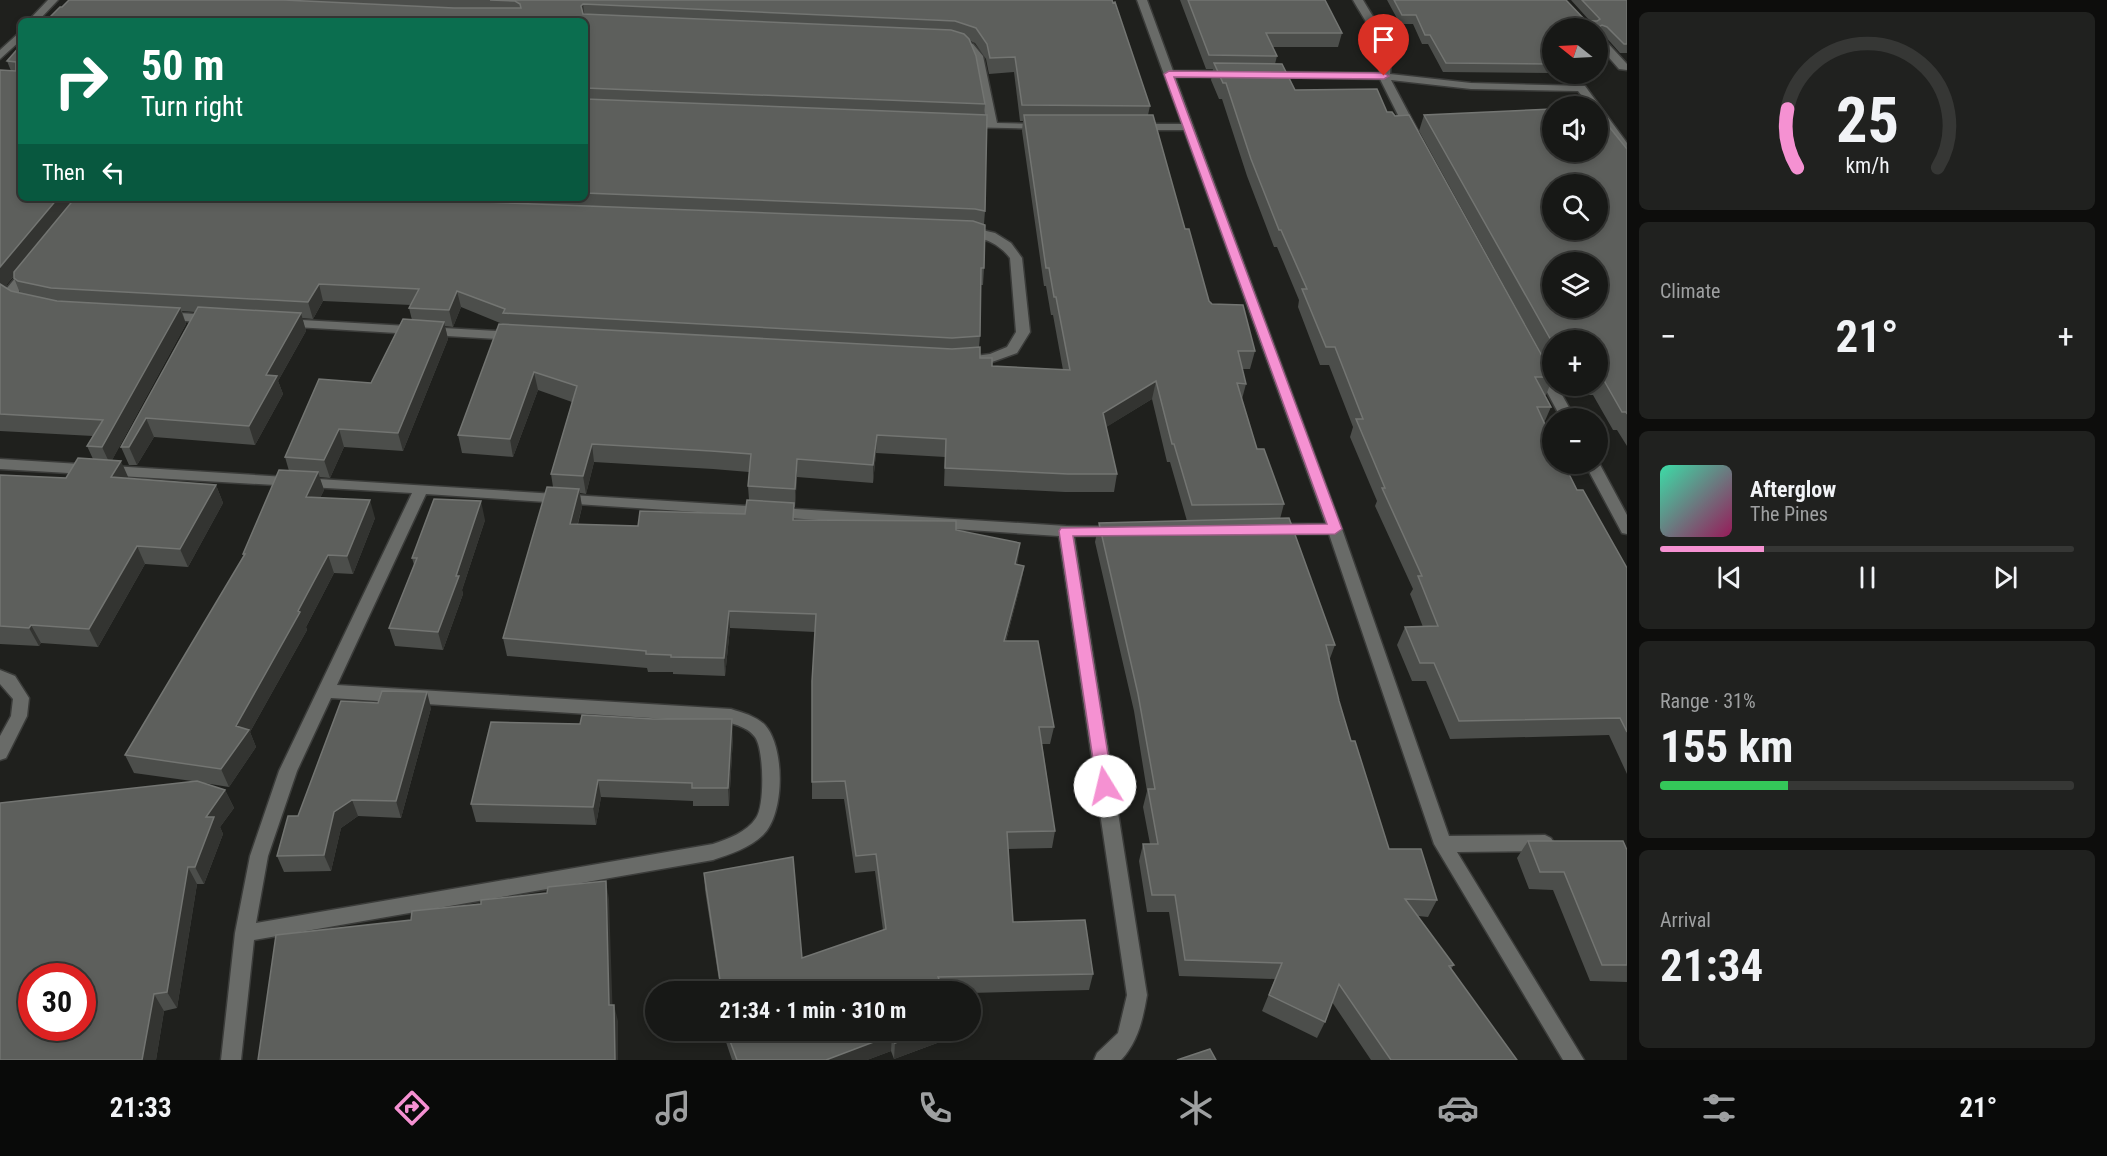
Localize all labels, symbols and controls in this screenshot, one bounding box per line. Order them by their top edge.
pin [1358,14,1409,76]
north arrow [1542,18,1608,84]
map controls [1542,18,1608,474]
icon: arrive [1367,23,1400,56]
text: 50 m [141,41,224,90]
icon: right [42,42,120,120]
text: 25 [1835,84,1899,157]
text: Turn right [141,91,243,123]
button: sound [1542,96,1608,162]
text: km/h [1845,153,1889,178]
icon: left [97,156,130,189]
text: Then [42,160,85,185]
button: search [1542,174,1608,240]
button: layers [1542,252,1608,318]
text: Climate [1660,279,1720,303]
text: 21° [1836,310,1899,363]
text: − [1660,317,1677,356]
text: + [2058,317,2074,356]
button: + [1542,330,1608,396]
button: − [1542,408,1608,474]
text: Afterglow [1750,477,1836,502]
text: The Pines [1750,502,1828,526]
icon: previous [1713,561,1746,594]
icon: pause [1851,561,1884,594]
icon: next [1989,561,2022,594]
text: Range · 31% [1660,689,1756,713]
text: 155 km [1660,720,1793,773]
position arrow [1073,754,1137,818]
text: Arrival [1660,908,1711,932]
text: 21:34 [1660,939,1763,992]
speed limit sign: 30 [18,963,96,1041]
text: 21:34 · 1 min · 310 m [720,998,906,1023]
icon: directions [391,1087,433,1129]
icon: music [652,1087,694,1129]
icon: phone [914,1087,956,1129]
icon: climate [1175,1087,1217,1129]
icon: car [1437,1087,1479,1129]
icon: filters [1698,1087,1740,1129]
text: 21:33 [110,1092,172,1124]
text: 21° [1959,1092,1997,1124]

